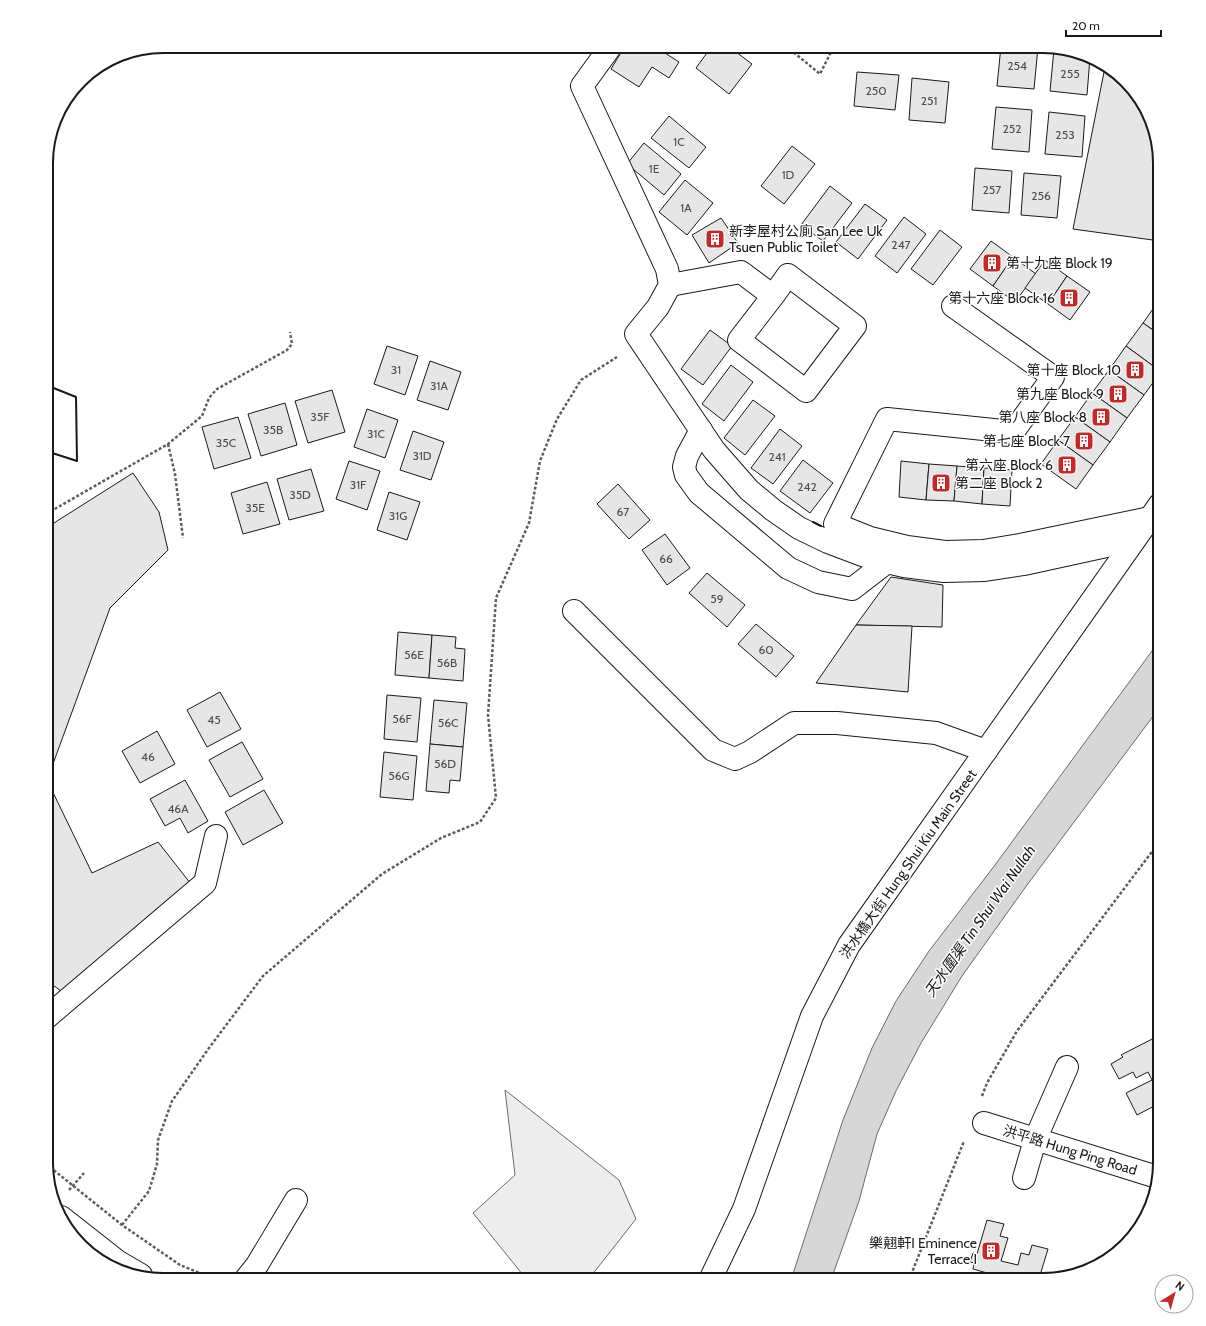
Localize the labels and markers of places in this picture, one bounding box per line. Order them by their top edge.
place label: 新李屋村公廁 San Lee Uk Tsuen Public Toilet [729,222,883,256]
building icon: 新李屋村公廁 San Lee Uk Tsuen Public Toilet [704,228,726,250]
building icon: 第十九座 Block 19 [981,252,1003,274]
place label: 第十九座 Block 19 [1006,254,1113,272]
building icon: 第十六座 Block 16 [1058,287,1080,309]
place label: 第十六座 Block 16 [948,289,1055,307]
building icon: 第十座 Block 10 [1124,359,1146,381]
place label: 第十座 Block 10 [1027,361,1121,379]
building icon: 第九座 Block 9 [1107,383,1129,405]
place label: 第九座 Block 9 [1016,385,1104,403]
building icon: 第八座 Block 8 [1090,406,1112,428]
place label: 第八座 Block 8 [998,408,1087,426]
building icon: 第七座 Block 7 [1073,430,1095,452]
place label: 第七座 Block 7 [983,432,1070,450]
building icon: 第六座 Block 6 [1056,454,1078,476]
place label: 第六座 Block 6 [965,456,1053,474]
building icon: 第二座 Block 2 [930,472,952,494]
place label: 第二座 Block 2 [955,474,1042,492]
place label: 樂翹軒I Eminence Terrace I [869,1234,977,1268]
building icon: 樂翹軒I Eminence Terrace I [980,1240,1002,1262]

